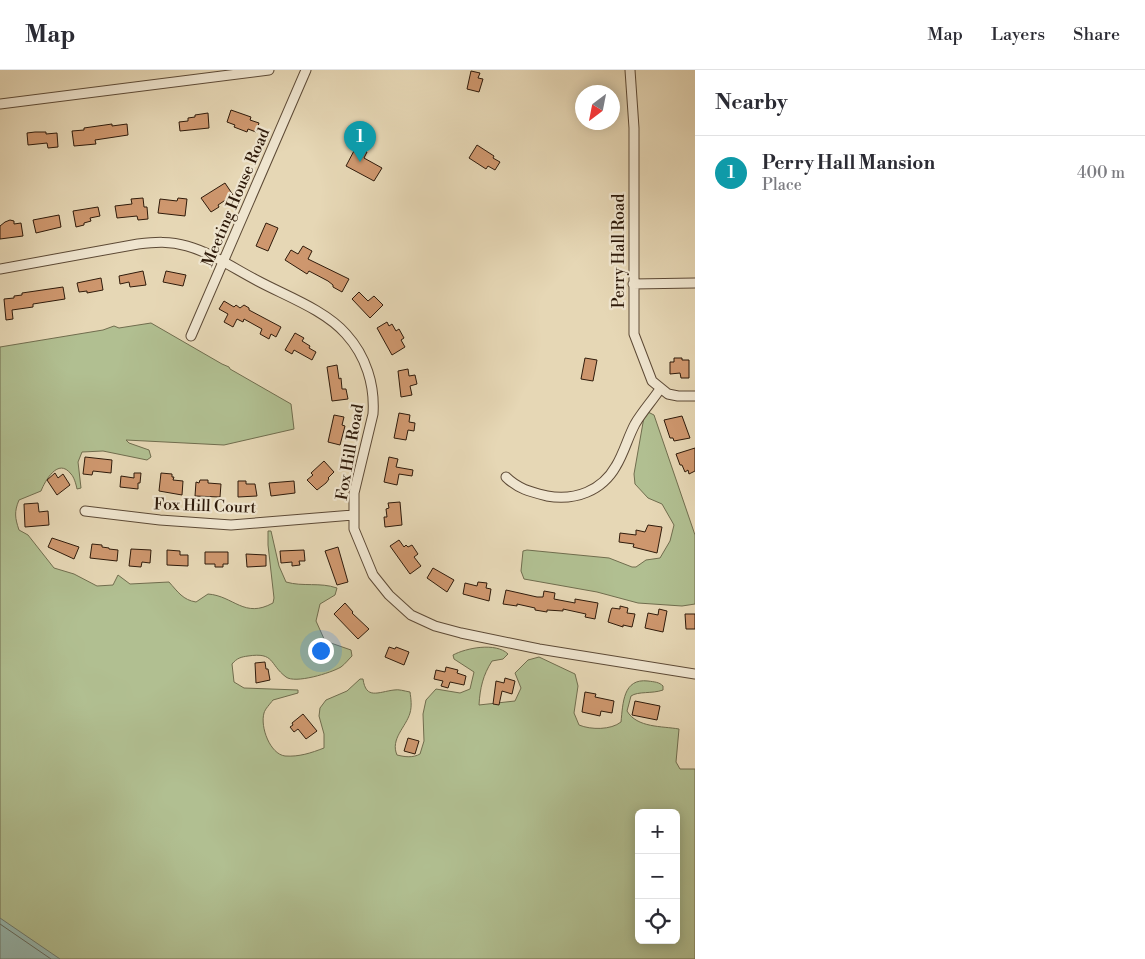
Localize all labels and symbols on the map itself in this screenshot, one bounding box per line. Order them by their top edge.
north arrow [575,85,620,130]
pin: 1 [344,121,376,162]
street label: Meeting House Road [198,125,274,270]
street label: Perry Hall Road [609,194,629,308]
street label: Fox Hill Road [332,402,368,502]
street label: Fox Hill Court [153,494,257,518]
your location [308,638,334,664]

